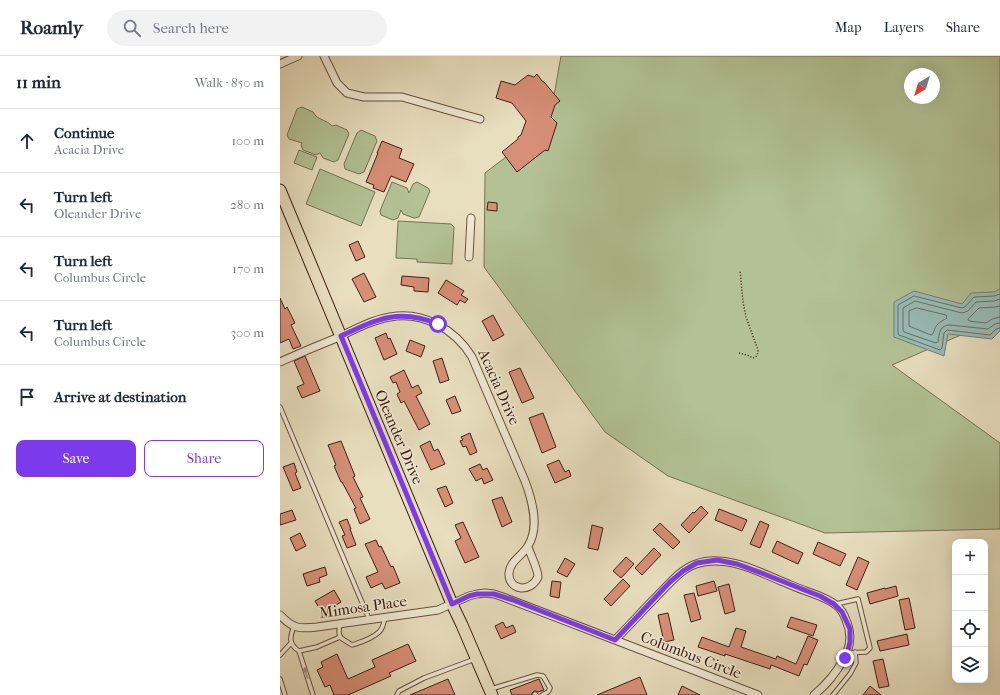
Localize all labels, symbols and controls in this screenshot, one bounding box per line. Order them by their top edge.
search box [107,10,387,46]
text: Roamly [20,17,83,39]
icon: search [121,17,143,39]
text: Search here [153,19,229,37]
text: Map [835,19,862,36]
text: Layers [884,19,924,36]
text: Share [946,19,980,36]
north arrow [904,68,940,104]
text: 11 min [16,72,61,92]
text: Walk · 850 m [195,75,264,90]
text: Continue [54,124,114,142]
icon: ahead [16,130,38,152]
text: 100 m [231,133,264,148]
text: Acacia Drive [54,142,124,157]
text: Turn left [54,188,112,206]
icon: left [16,194,38,216]
text: 280 m [230,197,264,212]
text: Oleander Drive [54,206,141,221]
text: Turn left [54,252,112,270]
icon: left [16,258,38,280]
text: 170 m [232,261,264,276]
text: Columbus Circle [54,270,146,285]
route start [429,315,447,333]
text: Turn left [54,316,112,334]
icon: left [16,322,38,344]
text: 300 m [231,325,264,340]
text: Columbus Circle [54,334,146,349]
street label: Acacia Drive [474,345,524,428]
icon: arrive [16,386,38,408]
street label: Oleander Drive [371,387,427,487]
text: Arrive at destination [54,388,186,406]
button: Save [16,440,136,477]
button: Share [144,440,264,477]
map controls [952,539,988,683]
button: + [952,539,988,575]
button: − [952,575,988,611]
street label: Mimosa Place [318,592,408,622]
button: locate [952,611,988,647]
street label: Columbus Circle [638,628,744,683]
button: layers [952,647,988,683]
route end [836,649,854,667]
one-way arrow [303,667,309,679]

